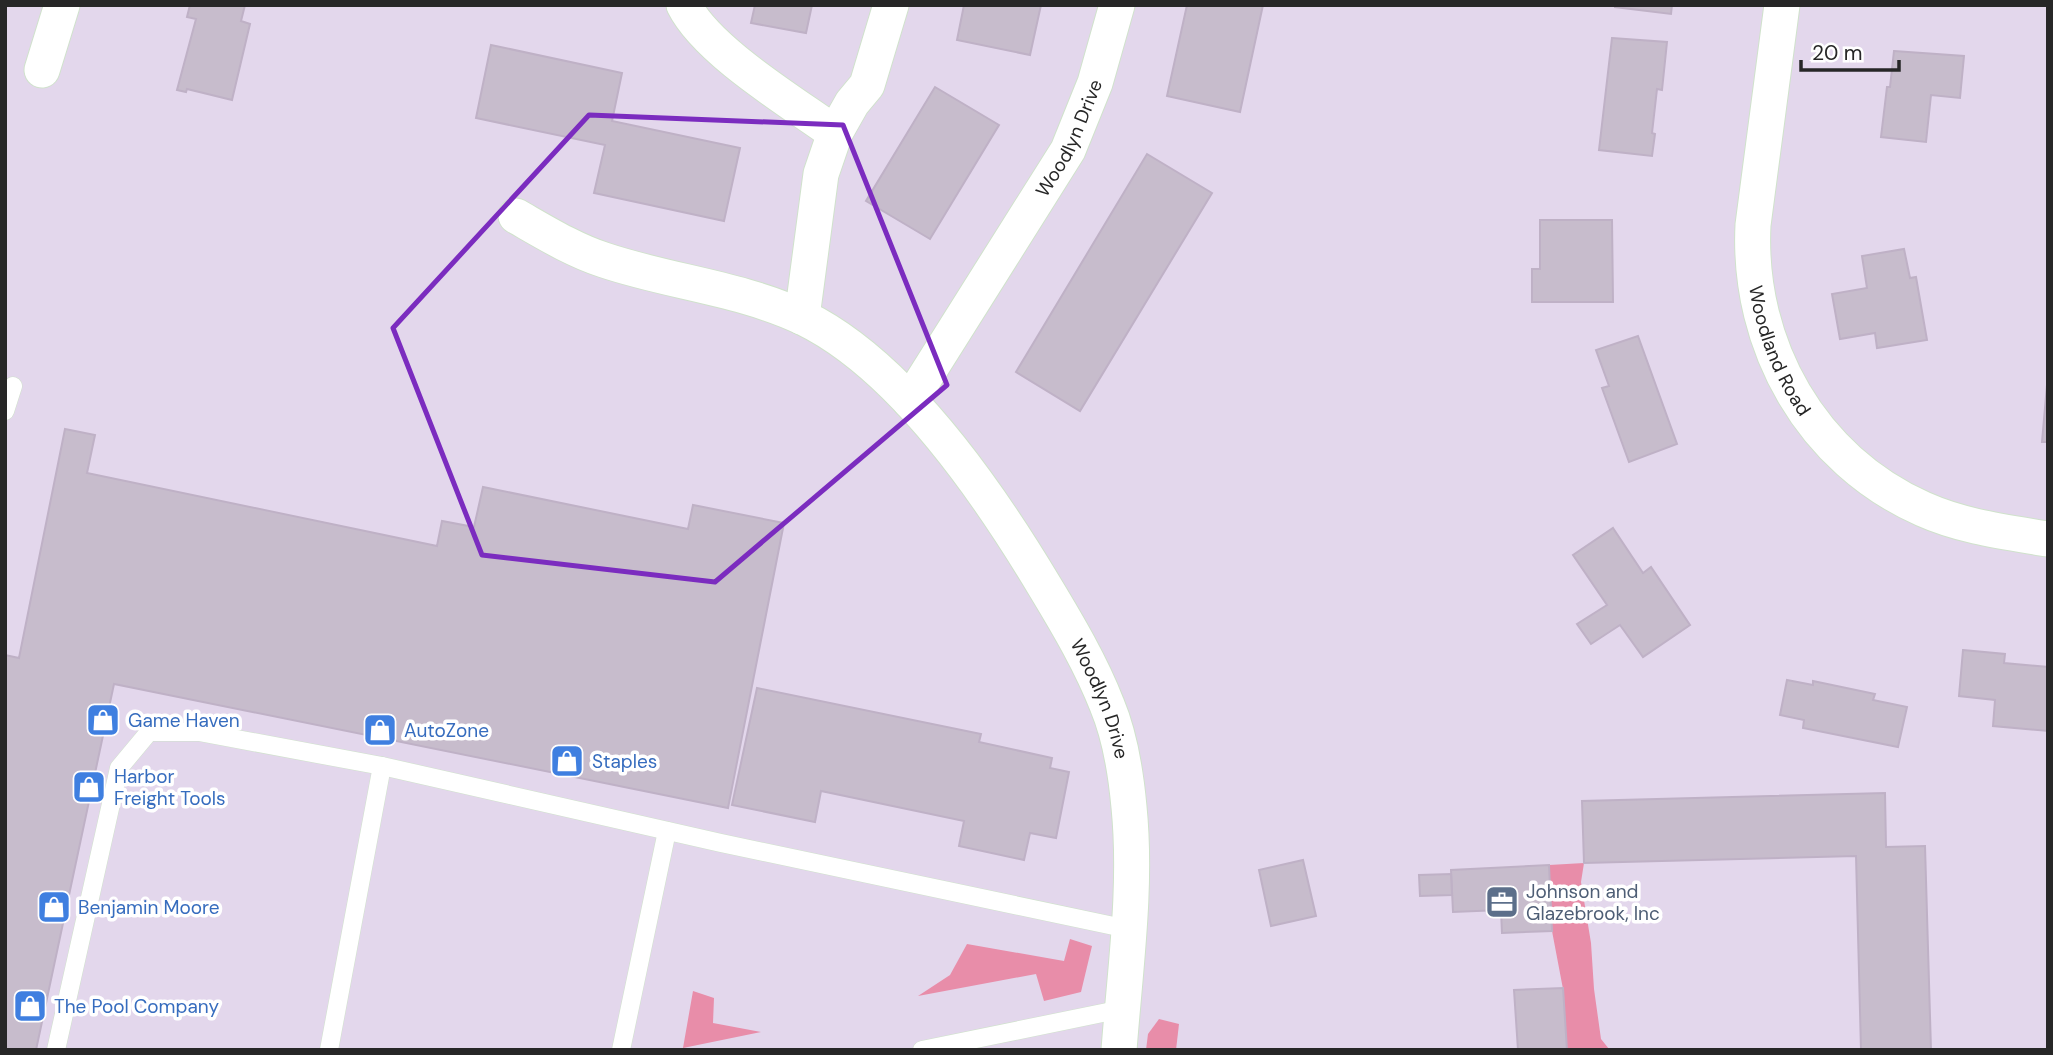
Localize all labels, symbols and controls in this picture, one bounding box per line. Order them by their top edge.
scale bar [1801,28,1899,72]
text: 20 m [1812,39,1863,67]
street label: Woodlyn Drive [1029,76,1108,201]
street label: Woodland Road [1744,283,1817,420]
street label: Woodlyn Drive [1065,634,1135,761]
shop icon: Game Haven [84,701,122,739]
place label: Game Haven [128,708,240,733]
shop icon: AutoZone [361,711,399,749]
place label: AutoZone [404,718,489,743]
shop icon: Staples [548,742,586,780]
place label: Staples [592,749,657,774]
place label: Harbor Freight Tools [114,764,225,811]
shop icon: Harbor Freight Tools [70,768,108,806]
place label: Johnson and Glazebrook, Inc [1526,879,1660,926]
office icon: Johnson and Glazebrook, Inc [1483,883,1521,921]
shop icon: Benjamin Moore [35,888,73,926]
place label: Benjamin Moore [78,895,220,920]
shop icon: The Pool Company [11,987,49,1025]
place label: The Pool Company [54,994,219,1019]

